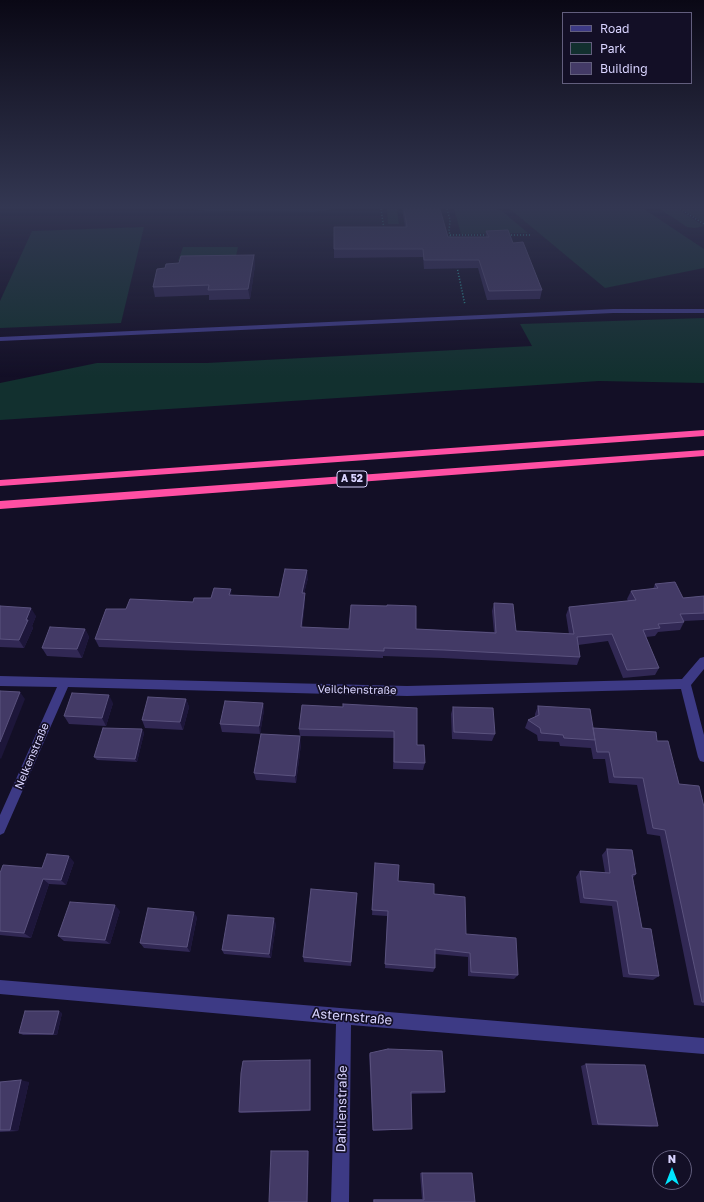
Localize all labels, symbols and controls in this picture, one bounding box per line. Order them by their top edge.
legend [562,12,692,84]
text: Road [600,21,629,36]
text: Park [600,41,626,56]
text: Building [600,61,648,76]
road number: A 52 [337,471,367,487]
street label: Veilchenstraße [318,683,396,697]
street label: Nelkenstraße [12,721,52,791]
street label: Asternstraße [311,1006,393,1028]
street label: Dahlienstraße [333,1065,351,1153]
north arrow [652,1150,692,1190]
text: N [668,1152,676,1165]

